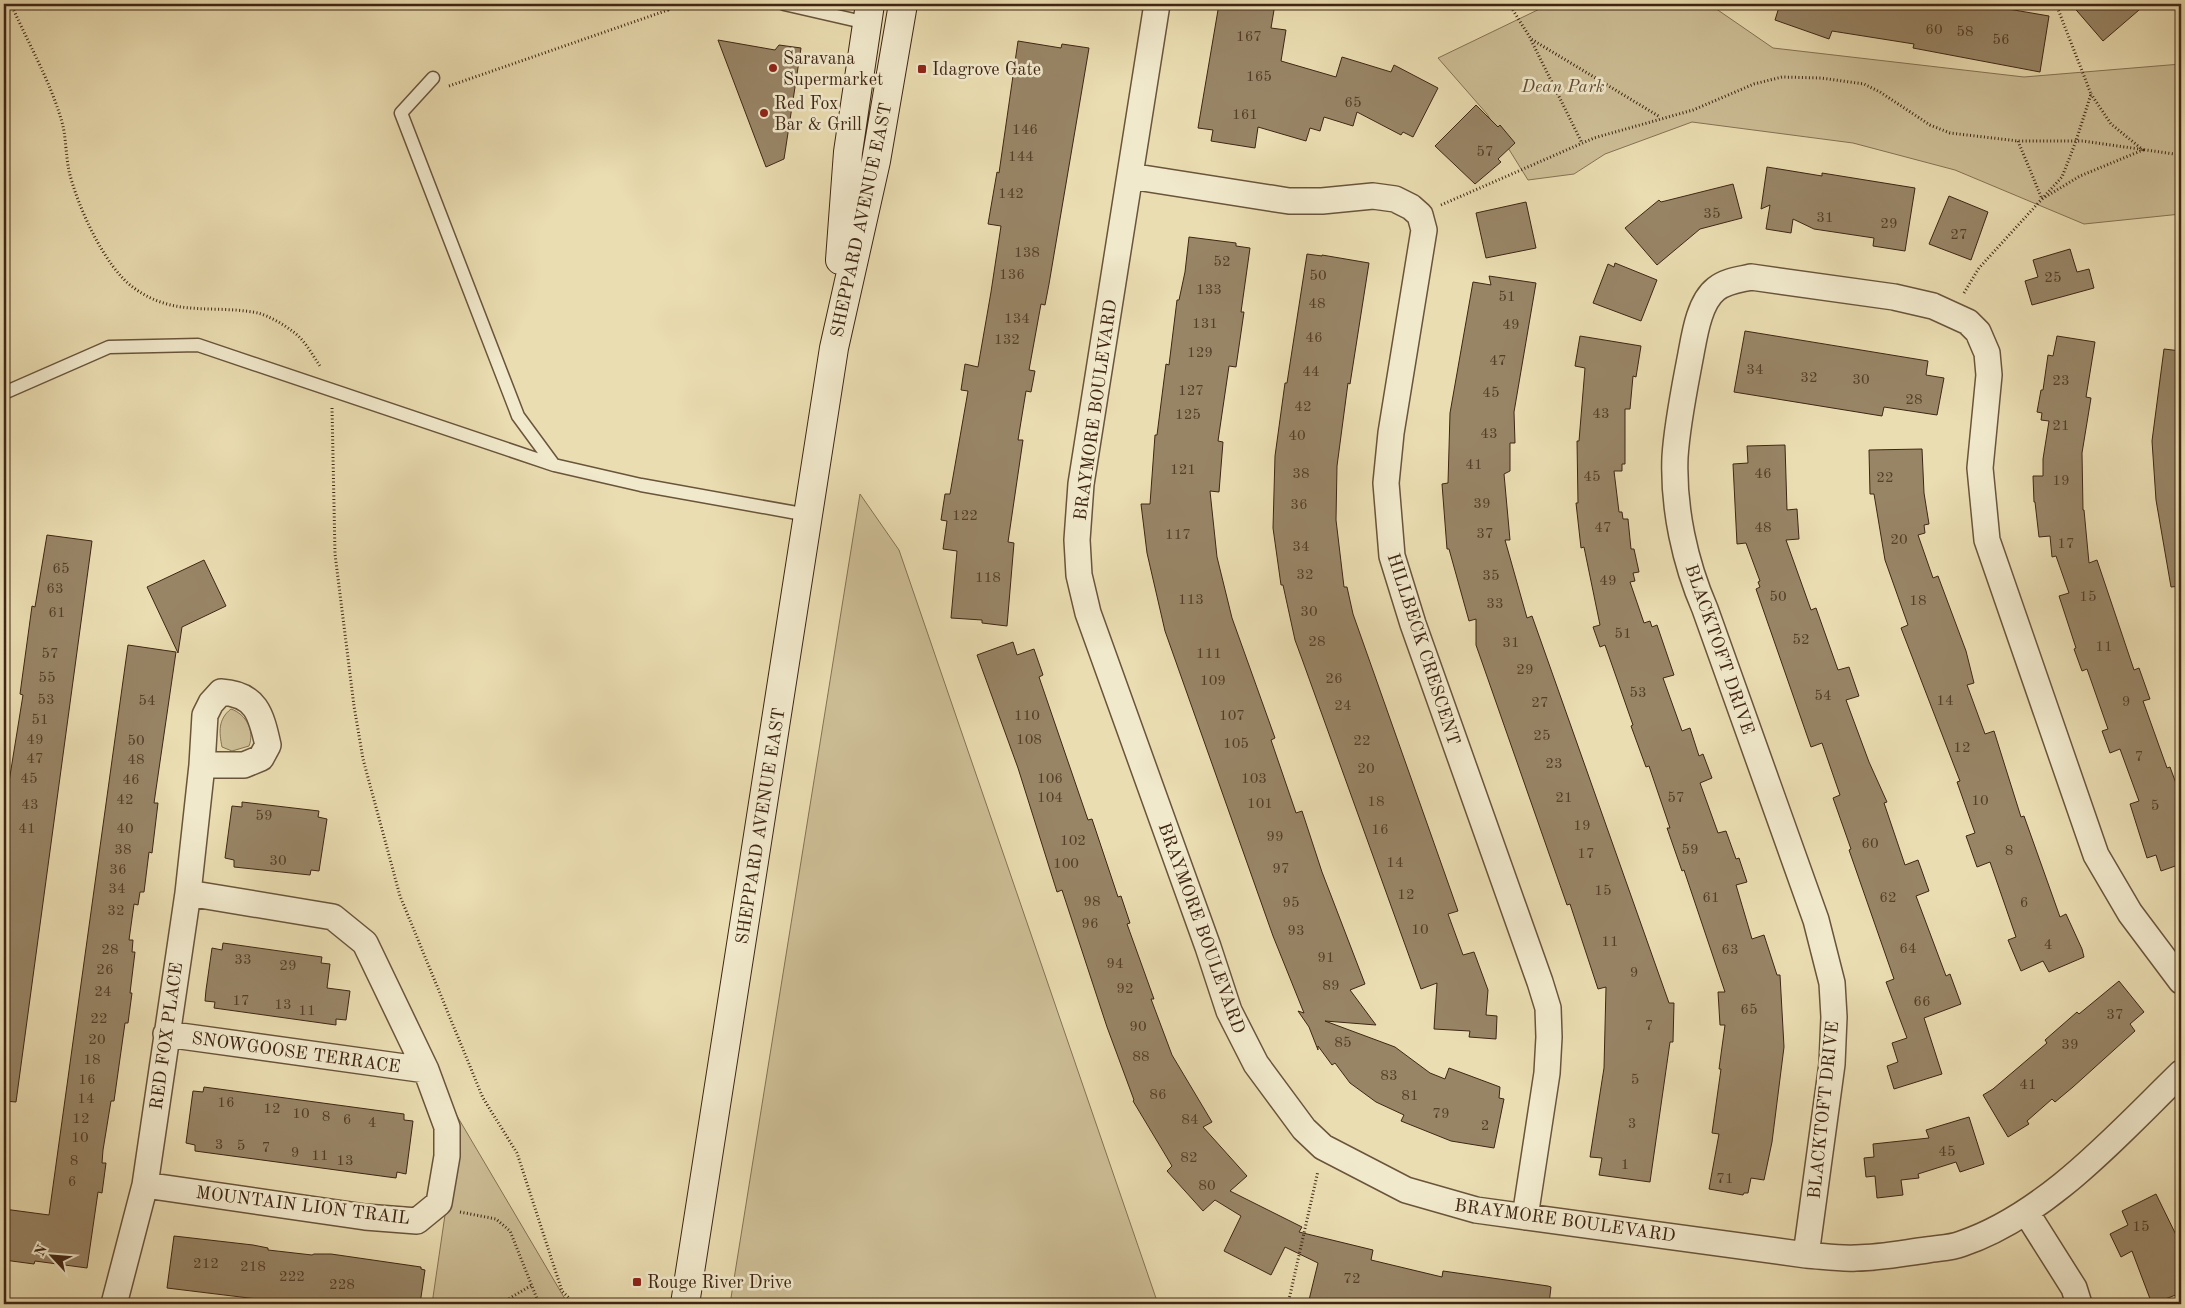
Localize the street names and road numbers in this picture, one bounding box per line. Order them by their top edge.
street label: SHEPPARD AVENUE EAST [828,101,896,339]
street label: BRAYMORE BOULEVARD [1072,298,1120,522]
street label: HILLBECK CRESCENT [1383,551,1463,748]
street label: BLACKTOFT DRIVE [1681,562,1757,737]
street label: SHEPPARD AVENUE EAST [733,707,789,946]
street label: BRAYMORE BOULEVARD [1154,820,1248,1036]
street label: RED FOX PLACE [148,961,186,1111]
street label: BLACKTOFT DRIVE [1806,1020,1842,1200]
street label: SNOWGOOSE TERRACE [190,1029,401,1077]
street label: MOUNTAIN LION TRAIL [195,1184,411,1228]
street label: BRAYMORE BOULEVARD [1453,1197,1677,1245]

